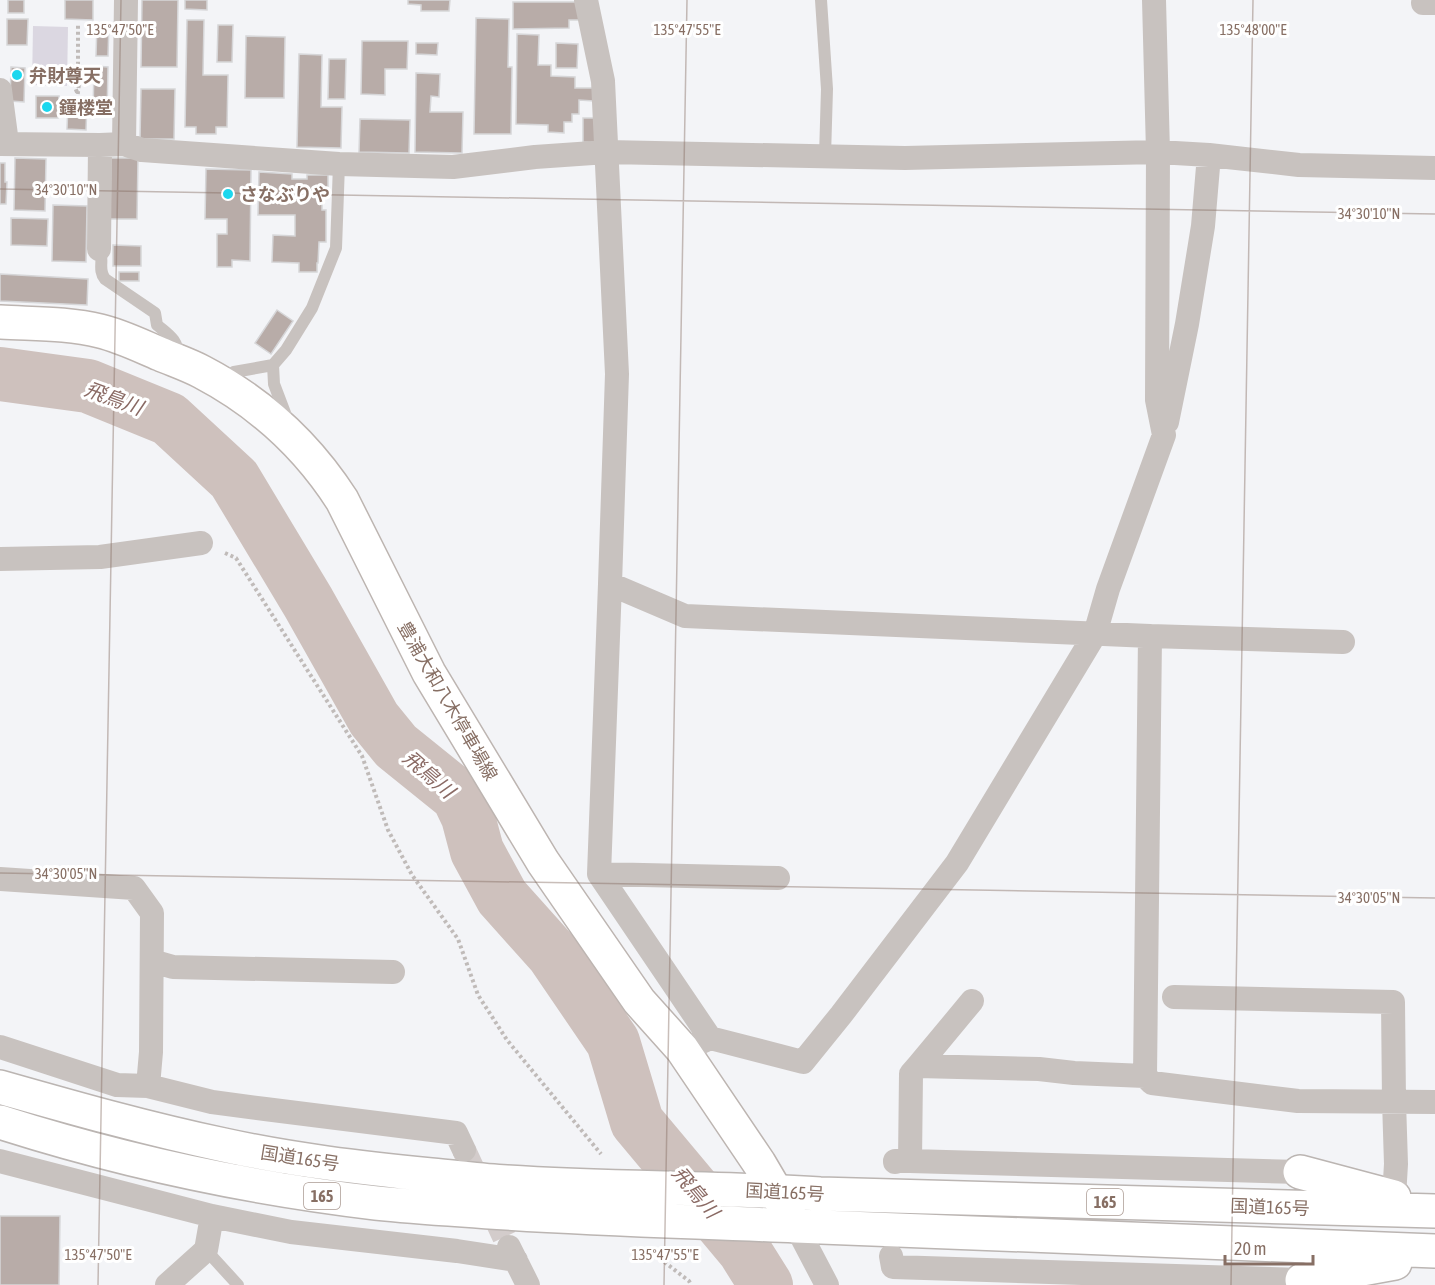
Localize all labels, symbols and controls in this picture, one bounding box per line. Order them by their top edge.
text: 135°47'50"E [86,21,154,38]
text: 135°47'55"E [653,21,721,38]
text: 135°48'00"E [1219,21,1287,38]
place label: 弁財尊天 [29,65,101,86]
marker: 弁財尊天 [10,68,24,82]
place label: 鐘楼堂 [58,97,113,118]
marker: 鐘楼堂 [40,100,54,114]
text: 34°30'10"N [35,181,97,198]
place label: さなぶりや [240,184,330,205]
marker: さなぶりや [221,187,235,201]
text: 34°30'10"N [1338,205,1400,222]
water label: 飛鳥川 [82,377,148,420]
street label: 豊浦大和八木停車場線 [394,618,502,784]
water label: 飛鳥川 [399,746,461,804]
text: 34°30'05"N [35,865,97,882]
text: 34°30'05"N [1338,889,1400,906]
street label: 国道165号 [259,1141,341,1175]
water label: 飛鳥川 [668,1162,725,1224]
street label: 国道165号 [745,1179,825,1205]
road number: 165 [304,1183,340,1209]
road number: 165 [1087,1189,1123,1215]
street label: 国道165号 [1230,1195,1310,1219]
scale bar [1225,1228,1314,1266]
text: 20 m [1234,1238,1266,1259]
text: 135°47'50"E [64,1246,132,1263]
text: 135°47'55"E [631,1246,699,1263]

